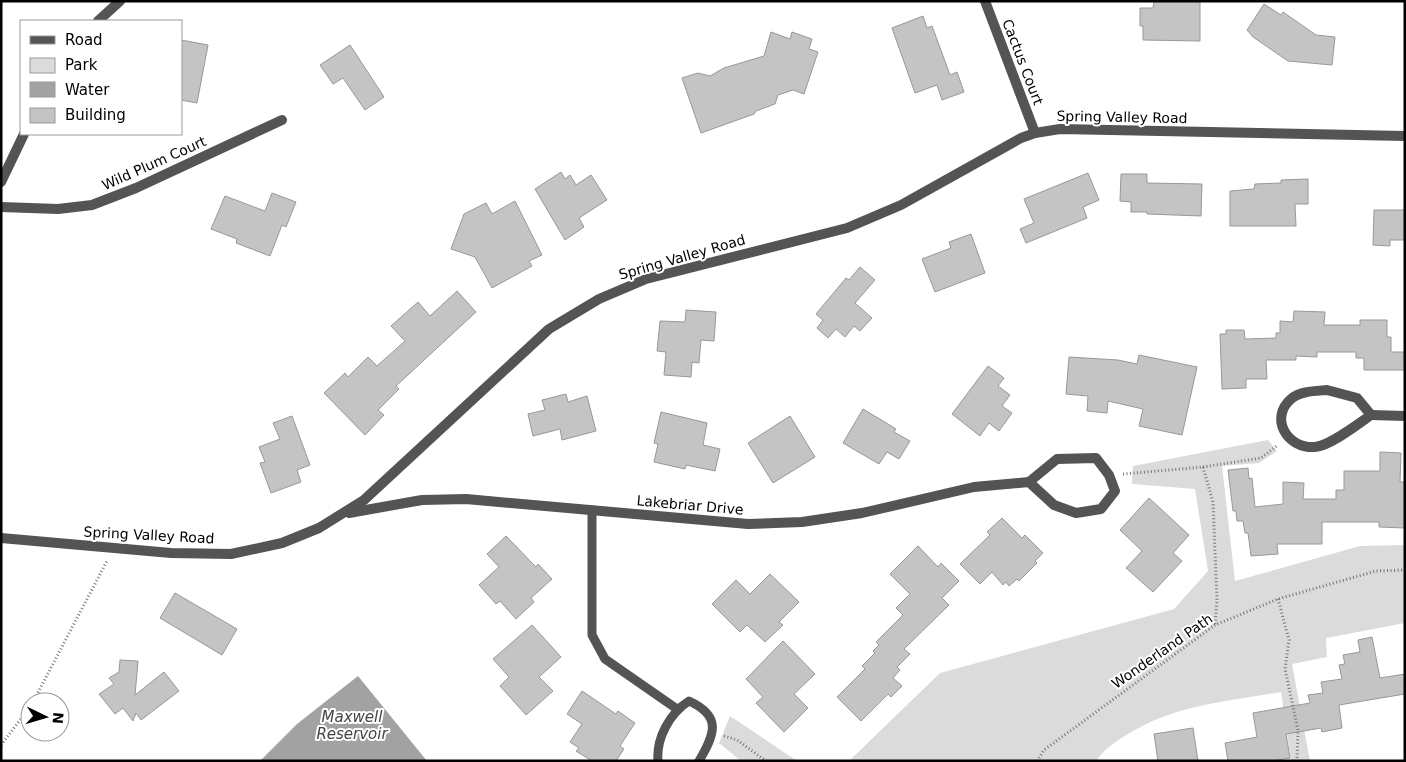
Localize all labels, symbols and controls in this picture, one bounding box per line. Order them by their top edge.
street label: Cactus Court [999,17,1047,108]
legend [20,20,182,135]
text: Road [65,31,103,49]
text: Park [65,56,98,74]
text: Water [65,81,110,99]
text: Building [65,106,126,124]
street label: Spring Valley Road [1056,108,1188,126]
street label: Wild Plum Court [99,133,209,193]
street label: Spring Valley Road [617,231,747,283]
street label: Lakebriar Drive [636,492,744,518]
street label: Spring Valley Road [83,524,215,546]
street label: Wonderland Path [1109,610,1215,692]
north arrow [20,692,70,742]
water label: Maxwell Reservoir [316,708,388,743]
text: N [49,712,66,725]

